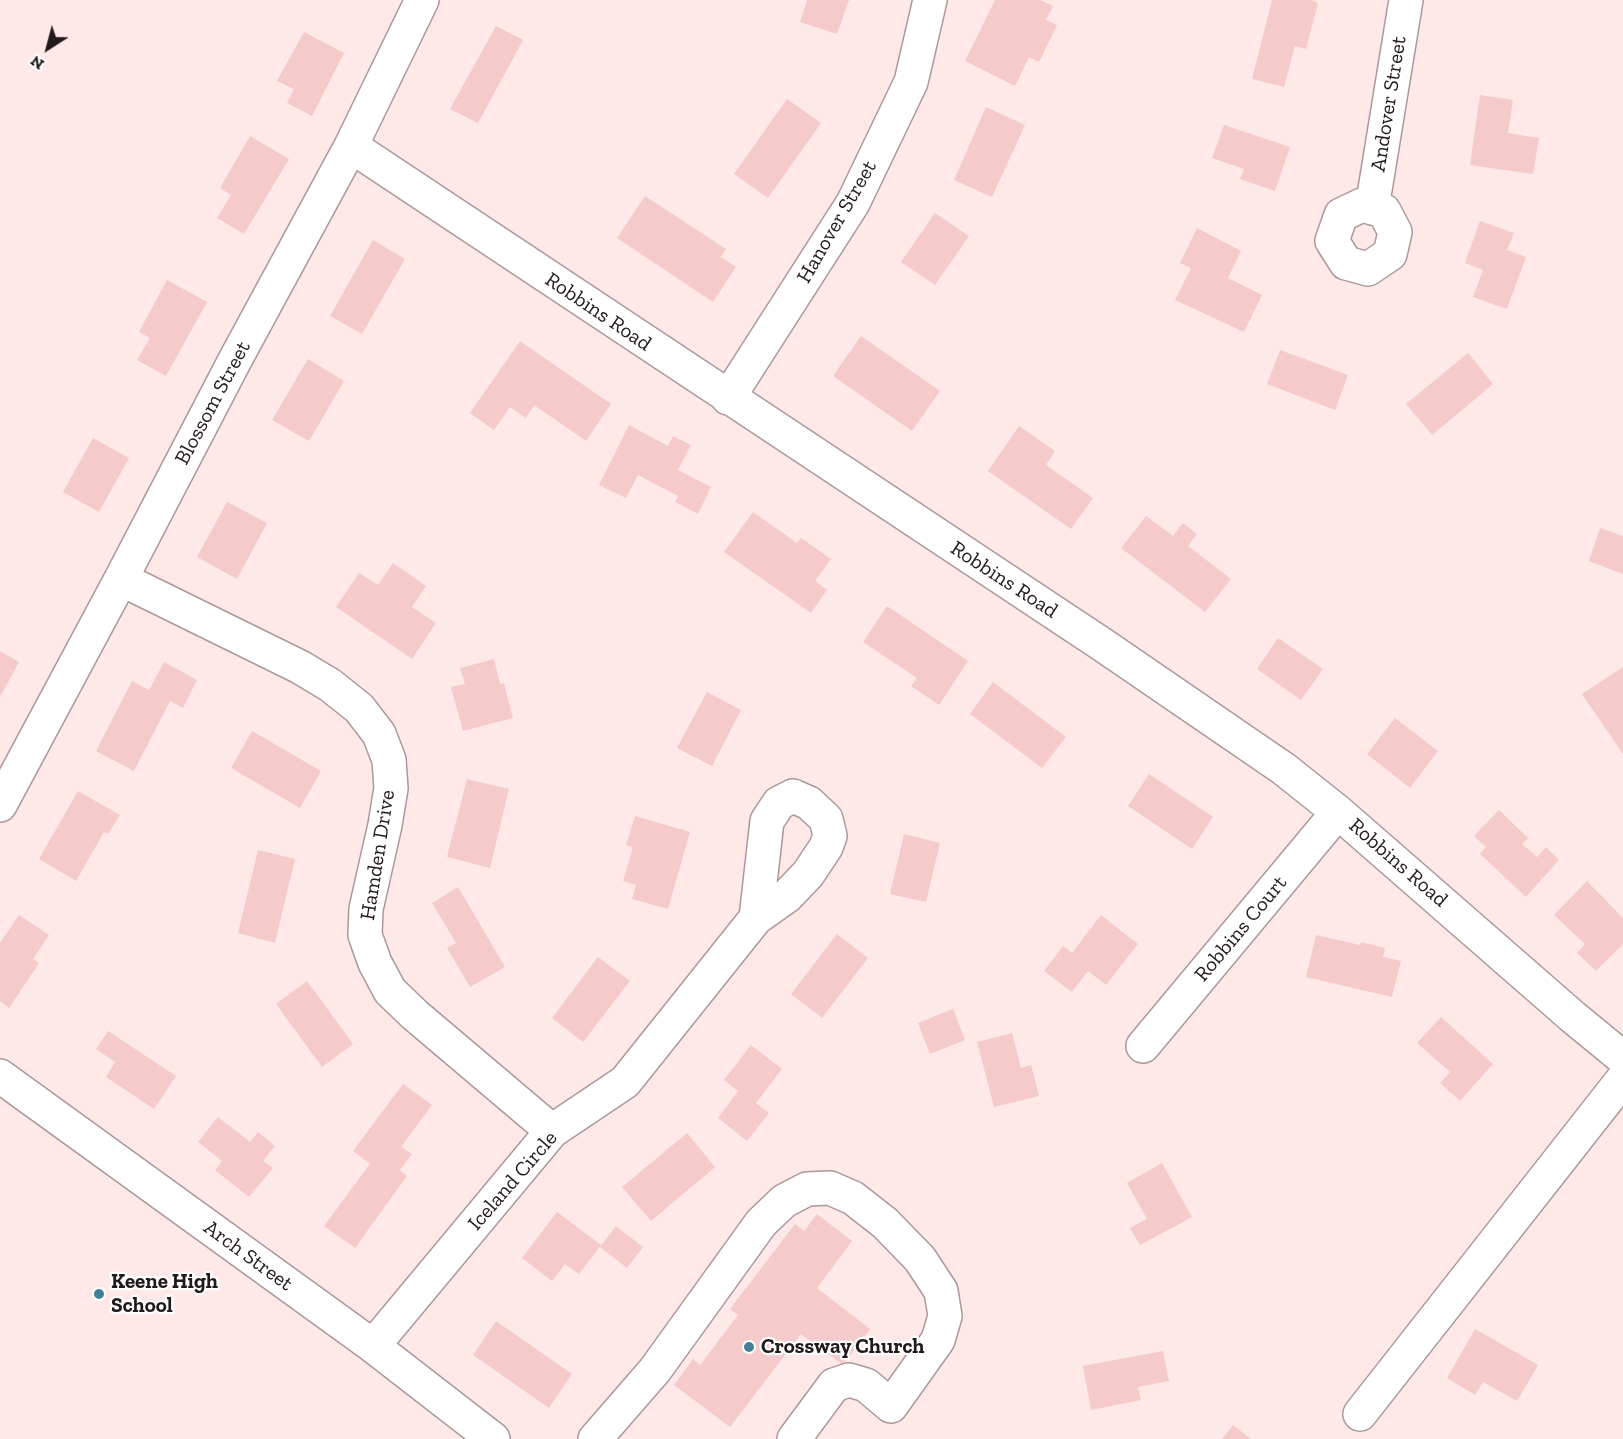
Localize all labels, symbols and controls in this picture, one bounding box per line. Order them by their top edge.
north arrow [18,18,78,78]
street label: Andover Street [1366,35,1412,173]
text: N [27,52,48,74]
street label: Hanover Street [792,156,882,288]
street label: Robbins Road [540,267,656,357]
street label: Blossom Street [170,337,256,469]
street label: Robbins Road [946,536,1062,624]
street label: Hamden Drive [355,788,401,922]
street label: Robbins Road [1343,813,1453,913]
street label: Robbins Court [1189,871,1293,987]
street label: Iceland Circle [463,1126,563,1236]
street label: Arch Street [199,1215,297,1297]
place label: Keene High School [111,1269,218,1319]
marker: Keene High School [92,1287,106,1301]
place label: Crossway Church [761,1334,925,1360]
marker: Crossway Church [742,1340,756,1354]

